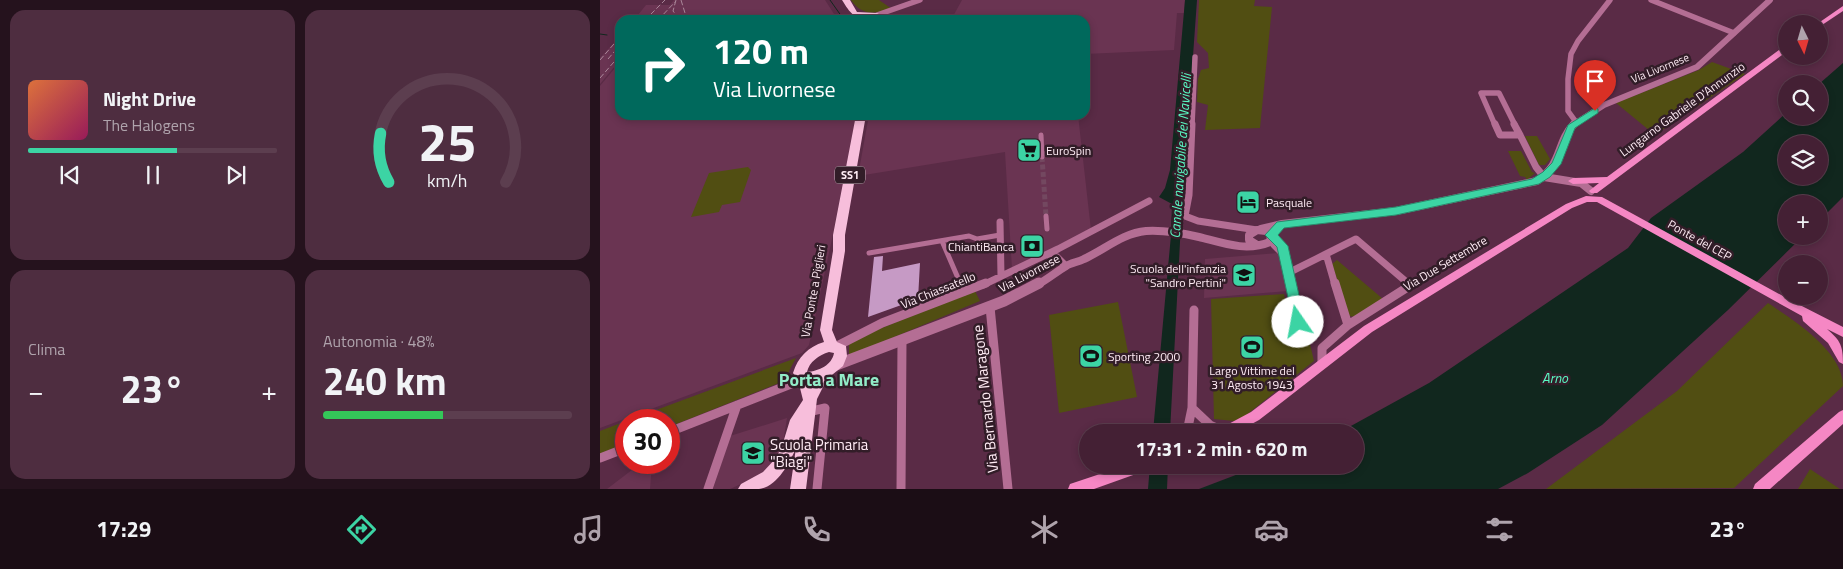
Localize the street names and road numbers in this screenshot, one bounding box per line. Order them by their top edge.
street label: Via Livornese [1629,49,1692,87]
street label: Lungarno Gabriele D'Annunzio [1615,57,1749,161]
road number: SS1 [835,166,865,184]
street label: Ponte del CEP [1664,215,1736,265]
street label: Via Due Settembre [1400,231,1490,295]
street label: Via Ponte a Piglieri [796,243,830,339]
street label: Via Livornese [995,249,1063,297]
street label: Via Chiassatello [898,266,978,314]
street label: Via Bernardo Maragone [966,324,1004,474]

